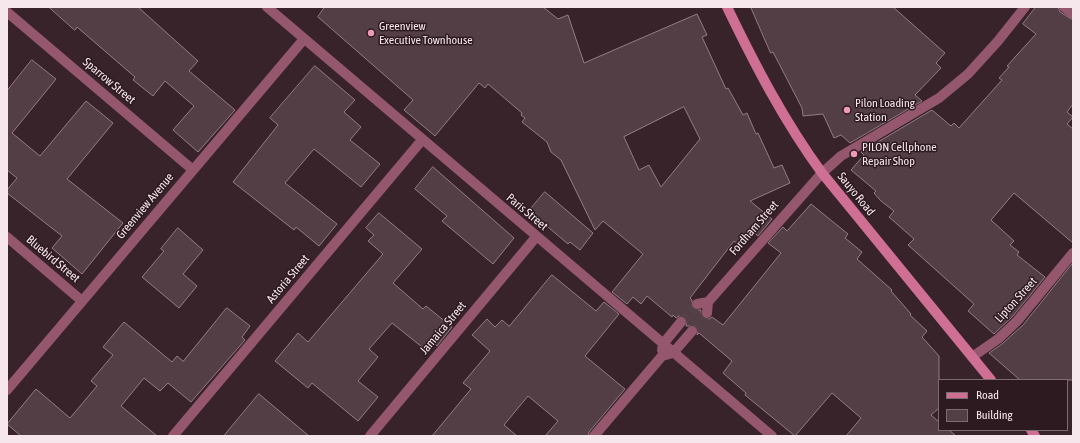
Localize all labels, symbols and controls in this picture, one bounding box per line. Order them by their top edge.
place label: Greenview Executive Townhouse [379,19,473,47]
marker: Greenview Executive Townhouse [366,28,376,38]
street label: Sparrow Street [80,55,138,107]
place label: Pilon Loading Station [855,96,915,124]
marker: Pilon Loading Station [842,105,852,115]
place label: PILON Cellphone Repair Shop [862,140,937,168]
marker: PILON Cellphone Repair Shop [849,149,859,159]
street label: Sauyo Road [834,169,878,219]
street label: Greenview Avenue [113,170,177,242]
street label: Paris Street [503,191,551,233]
street label: Fordham Street [726,198,782,258]
street label: Bluebird Street [23,232,83,286]
street label: Astoria Street [264,252,312,306]
street label: Lipton Street [992,274,1040,326]
street label: Jamaica Street [417,299,469,357]
legend [938,379,1068,431]
text: Road [976,388,999,402]
text: Building [976,408,1013,422]

